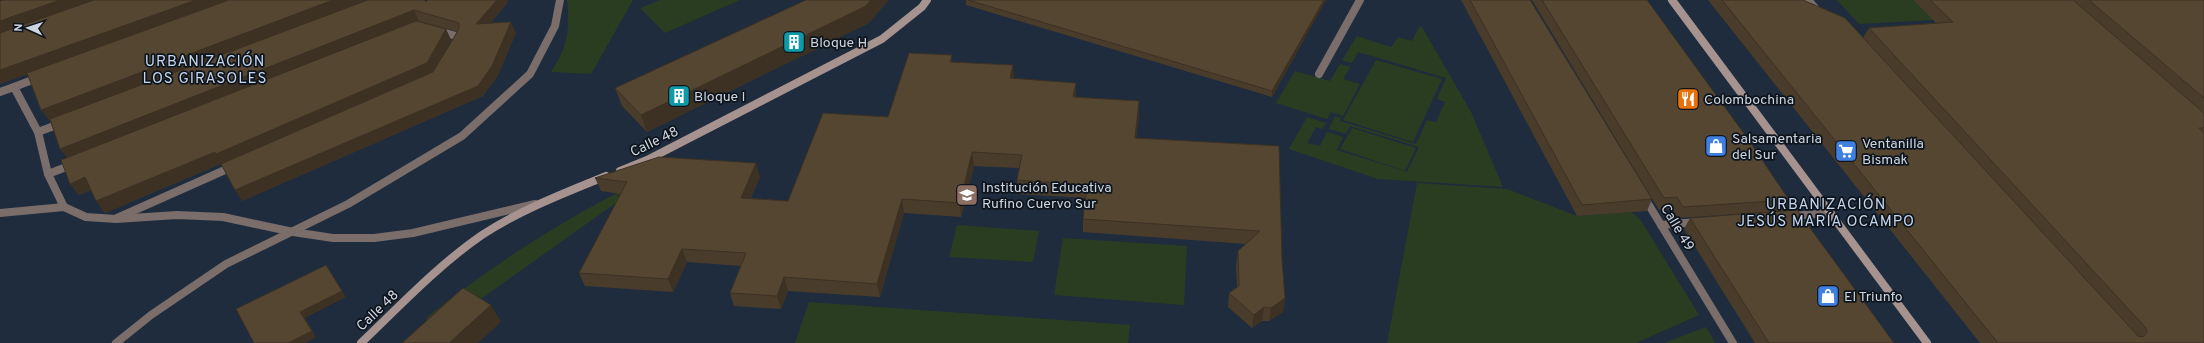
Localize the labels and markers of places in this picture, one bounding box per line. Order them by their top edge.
building icon: Bloque H [781,29,807,55]
place label: Bloque H [810,35,867,52]
building icon: Bloque I [666,83,692,109]
restaurant icon: Colombochina [1675,86,1701,112]
place label: Bloque I [694,89,745,106]
place label: Colombochina [1704,92,1794,109]
place label: Salsamentaria del Sur [1732,131,1822,164]
shop icon: Salsamentaria del Sur [1703,133,1729,159]
place label: Ventanilla Bismak [1862,136,1924,169]
supermarket icon: Ventanilla Bismak [1833,138,1859,164]
place label: Institución Educativa Rufino Cuervo Sur [982,180,1112,213]
school or university icon: Institución Educativa Rufino Cuervo Sur [954,182,980,208]
shop icon: El Triunfo [1815,283,1841,309]
place label: El Triunfo [1844,289,1903,306]

